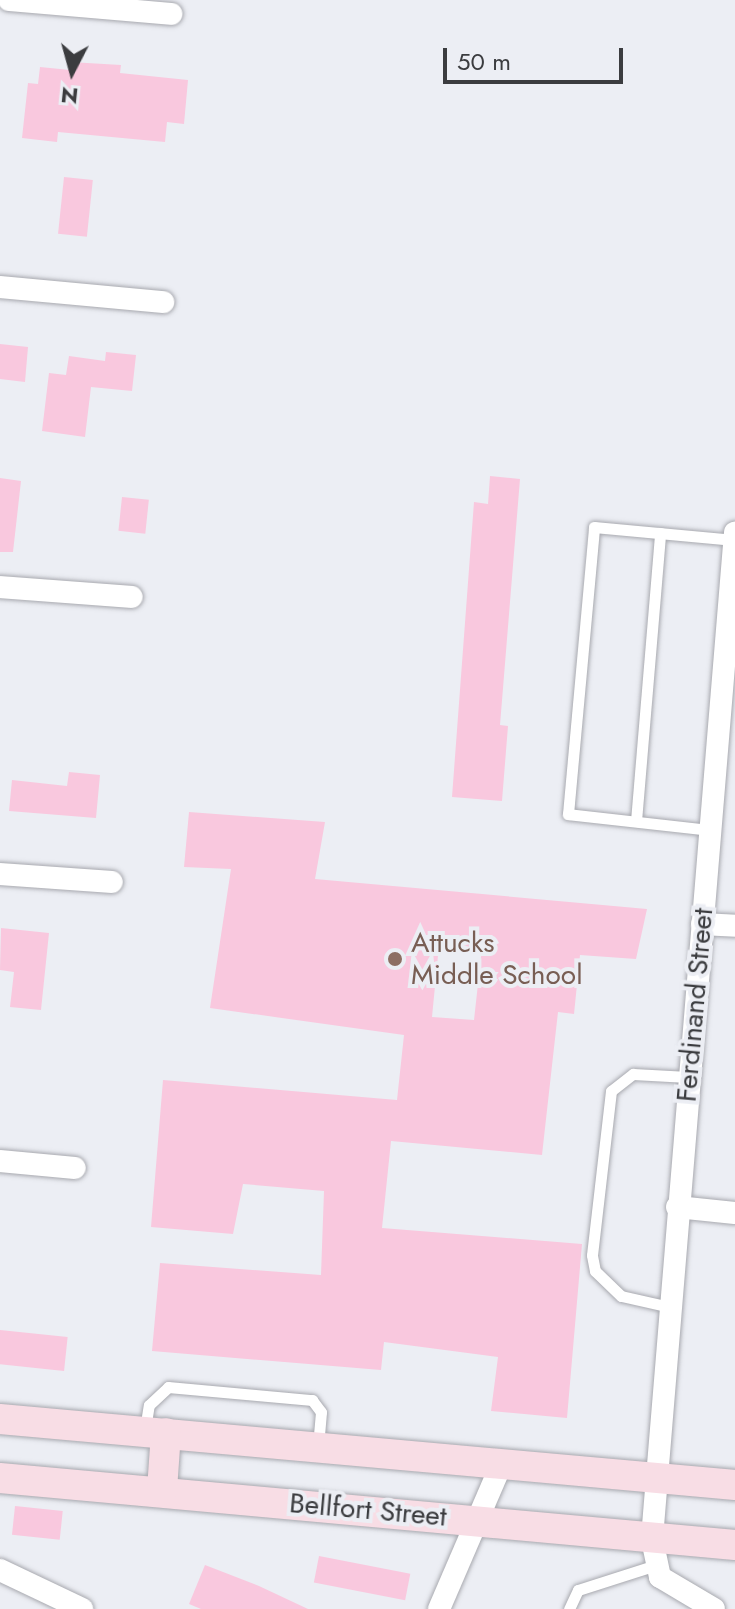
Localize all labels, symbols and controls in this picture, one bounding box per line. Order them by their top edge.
north arrow [32,32,112,112]
scale bar [447,32,627,82]
text: 50 m [457,44,511,79]
text: N [59,79,80,113]
street label: Ferdinand Street [670,907,720,1103]
place label: Attucks Middle School [411,926,583,992]
marker: Attucks Middle School [386,950,404,968]
street label: Bellfort Street [288,1486,448,1534]

